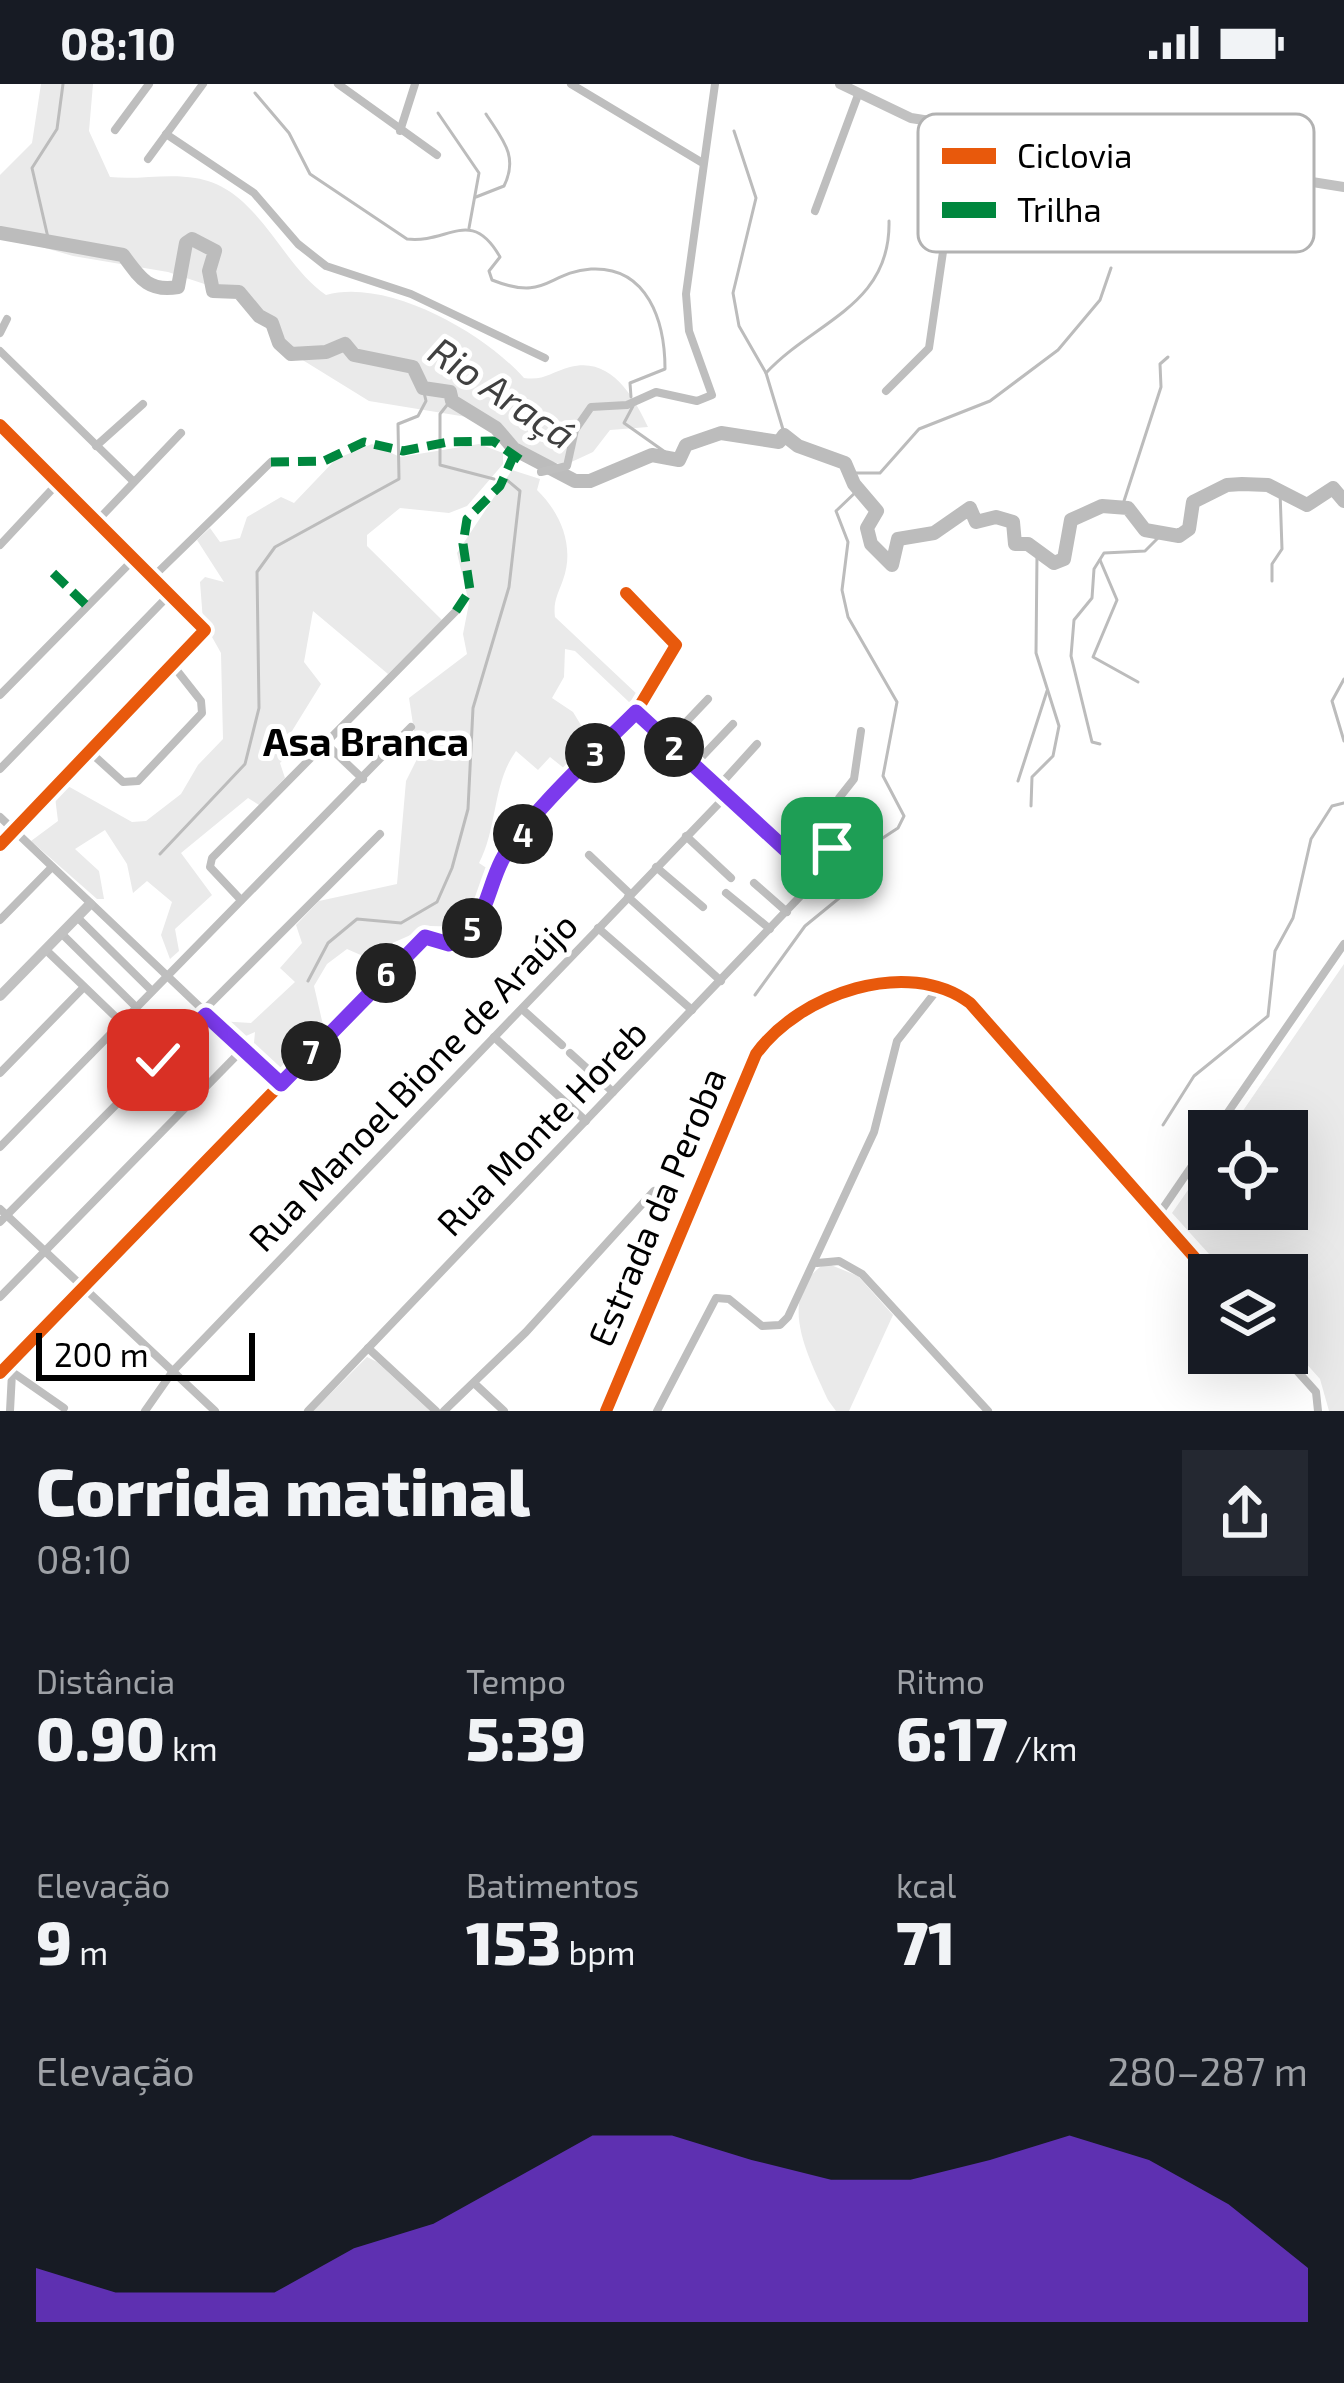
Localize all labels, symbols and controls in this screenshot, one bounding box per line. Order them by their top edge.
text: 08:10 [60,15,176,69]
legend [918,114,1314,252]
text: Ciclovia [1017,135,1132,175]
text: Trilha [1017,189,1102,229]
water label: Rio Araçá [420,326,585,459]
district label: Asa Branca [263,717,469,764]
pin: 2 [644,717,704,777]
pin: 3 [565,723,625,783]
text: 2 [664,727,684,767]
text: 3 [586,733,604,773]
pin [781,797,883,899]
pin: 4 [493,804,553,864]
text: 4 [512,814,534,854]
icon: arrive [799,815,865,881]
pin: 5 [442,898,502,958]
street label: Rua Manoel Bione de Araújo [239,903,585,1259]
text: 5 [463,908,481,948]
pin: 6 [356,943,416,1003]
text: 6 [376,953,396,993]
pin [107,1009,209,1111]
street label: Rua Monte Horeb [427,1010,655,1244]
pin: 7 [281,1021,341,1081]
icon: check [125,1027,191,1093]
text: 7 [302,1031,320,1071]
street label: Estrada da Peroba [578,1061,734,1352]
map controls [1188,1110,1308,1374]
button: locate [1188,1110,1308,1230]
button: layers [1188,1254,1308,1374]
scale bar [36,1327,255,1380]
text: 200 m [54,1334,149,1374]
text: Corrida matinal [36,1450,530,1529]
button: share [1182,1450,1308,1576]
text: 08:10 [36,1535,131,1582]
text: Distância [36,1661,175,1701]
text: Tempo [466,1661,566,1701]
text: Ritmo [896,1661,985,1701]
text: 0.90 [36,1701,165,1773]
text: 5:39 [466,1701,586,1773]
text: 6:17 [896,1701,1007,1773]
text: km [165,1728,218,1768]
text: /km [1007,1728,1077,1768]
text: Elevação [36,1865,170,1905]
text: Batimentos [466,1865,639,1905]
text: kcal [896,1865,956,1905]
text: 9 [36,1905,72,1977]
text: 153 [466,1905,561,1977]
text: 71 [896,1905,955,1977]
text: m [72,1932,108,1972]
text: bpm [561,1932,635,1972]
text: Elevação [36,2047,195,2094]
text: 280–287 m [1107,2047,1308,2094]

